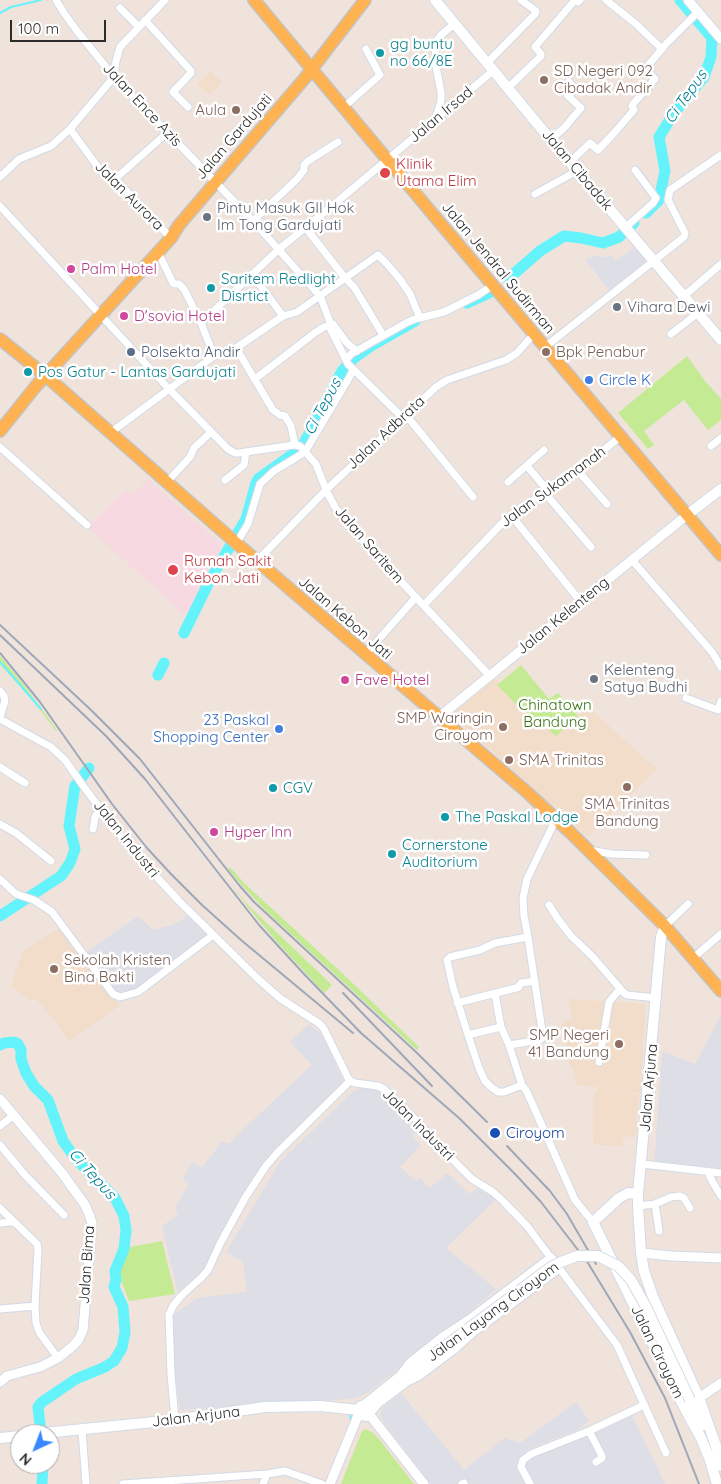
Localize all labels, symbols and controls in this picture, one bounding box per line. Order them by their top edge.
scale bar [12,10,109,42]
text: 100 m [18,19,59,38]
place label: gg buntu no 66/8E [390,35,453,70]
marker: gg buntu no 66/8E [374,47,386,59]
street label: Jalan Ence Azis [99,60,185,150]
place label: SD Negeri 092 Cibadak Andir [554,62,653,97]
water label: Ci Tepus [661,66,711,128]
marker: SD Negeri 092 Cibadak Andir [538,74,550,86]
street label: Jalan Irsad [405,83,477,147]
street label: Jalan Gardujati [192,91,276,183]
place label: Aula [195,101,226,119]
marker: Aula [230,104,242,116]
street label: Jalan Cibadak [538,126,616,214]
place label: Klinik Utama Elim [396,155,477,190]
street label: Jalan Aurora [91,158,167,234]
marker: Klinik Utama Elim [378,166,392,180]
street label: Jalan Jendral Sudirman [438,198,558,338]
place label: Pintu Masuk GII Hok Im Tong Gardujati [217,199,355,234]
marker: Pintu Masuk GII Hok Im Tong Gardujati [201,211,213,223]
place label: Palm Hotel [81,260,157,278]
marker: Palm Hotel [65,263,77,275]
place label: Saritem Redlight Disrtict [221,270,336,305]
marker: Saritem Redlight Disrtict [205,282,217,294]
place label: Vihara Dewi [627,298,710,316]
marker: Vihara Dewi [611,301,623,313]
place label: D'sovia Hotel [134,307,225,325]
marker: D'sovia Hotel [118,310,130,322]
place label: Polsekta Andir [141,343,241,361]
place label: Bpk Penabur [556,343,645,361]
marker: Polsekta Andir [125,346,137,358]
marker: Bpk Penabur [540,346,552,358]
place label: Pos Gatur - Lantas Gardujati [38,363,236,381]
marker: Pos Gatur - Lantas Gardujati [22,366,34,378]
place label: Circle K [599,371,651,389]
marker: Circle K [583,374,595,386]
water label: Ci Tepus [300,375,346,439]
street label: Jalan Adbrata [343,392,429,474]
street label: Jalan Sukamanah [497,443,609,531]
street label: Jalan Saritem [331,503,407,587]
place label: Rumah Sakit Kebon Jati [184,552,272,587]
marker: Rumah Sakit Kebon Jati [166,563,180,577]
street label: Jalan Kebon Jati [295,572,395,664]
street label: Jalan Kelenteng [513,573,613,659]
place label: Kelenteng Satya Budhi [604,661,687,696]
place label: Fave Hotel [355,671,429,689]
marker: Kelenteng Satya Budhi [588,673,600,685]
marker: Fave Hotel [339,674,351,686]
park label: Chinatown Bandung [518,696,592,731]
place label: SMP Waringin Ciroyom [397,709,493,744]
place label: 23 Paskal Shopping Center [153,711,269,746]
marker: SMP Waringin Ciroyom [497,721,509,733]
marker: 23 Paskal Shopping Center [273,723,285,735]
place label: SMA Trinitas [519,751,604,769]
marker: SMA Trinitas [503,754,515,766]
place label: CGV [283,779,313,797]
marker: SMA Trinitas Bandung [621,781,633,793]
marker: CGV [267,782,279,794]
place label: SMA Trinitas Bandung [585,795,669,830]
street label: Jalan Industri [89,797,163,881]
place label: The Paskal Lodge [455,808,578,826]
marker: The Paskal Lodge [439,811,451,823]
place label: Hyper Inn [224,823,292,841]
marker: Hyper Inn [208,826,220,838]
place label: Cornerstone Auditorium [402,836,488,871]
marker: Cornerstone Auditorium [386,848,398,860]
place label: Sekolah Kristen Bina Bakti [64,951,171,986]
marker: Sekolah Kristen Bina Bakti [48,963,60,975]
place label: SMP Negeri 41 Bandung [528,1026,609,1061]
marker: SMP Negeri 41 Bandung [613,1038,625,1050]
street label: Jalan Arjuna [636,1043,662,1133]
street label: Jalan Industri [378,1085,458,1165]
place label: Ciroyom [506,1124,565,1142]
marker: Ciroyom [488,1126,502,1140]
water label: Ci Tepus [64,1145,120,1203]
street label: Jalan Bima [75,1225,99,1305]
street label: Jalan Layang Ciroyom [424,1258,562,1366]
street label: Jalan Ciroyom [627,1302,687,1402]
street label: Jalan Arjuna [151,1403,241,1431]
north arrow [10,1424,60,1474]
text: N [16,1449,35,1469]

